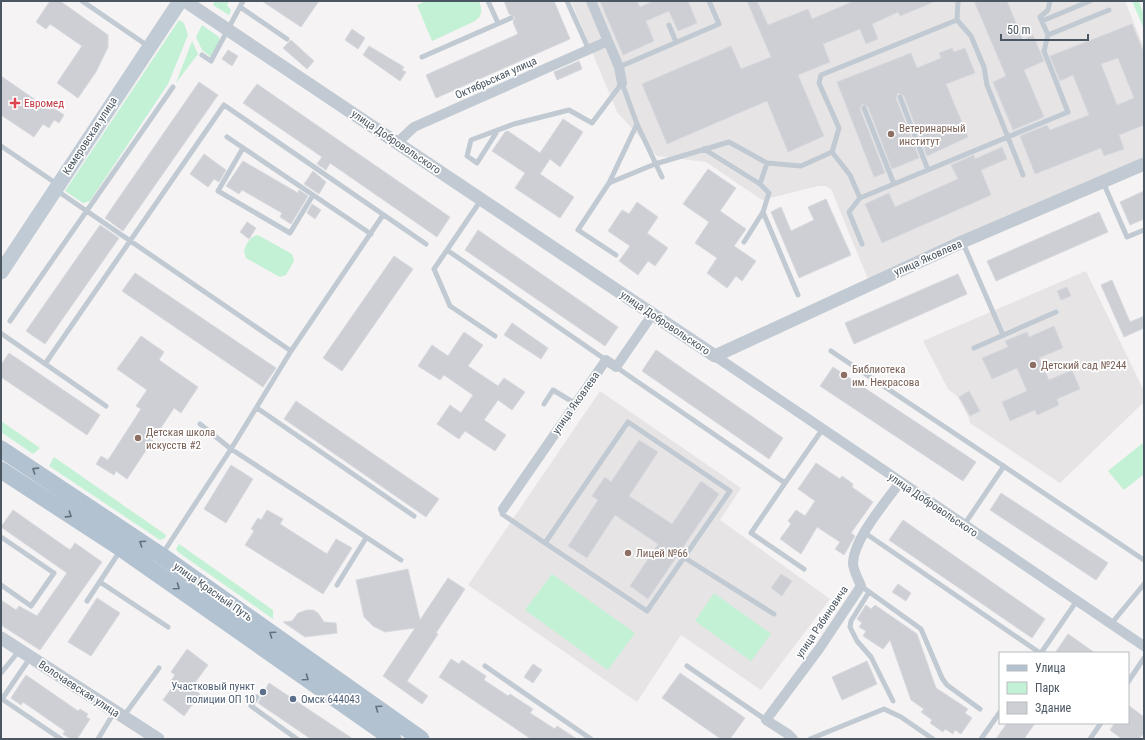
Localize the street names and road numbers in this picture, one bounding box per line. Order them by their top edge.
street label: Октябрьская улица [453,54,539,102]
street label: Кемеровская улица [60,95,120,177]
street label: улица Добровольского [349,107,444,177]
street label: улица Яковлева [892,237,964,279]
street label: улица Добровольского [618,288,713,358]
street label: улица Яковлева [550,369,602,437]
street label: улица Добровольского [886,470,981,540]
street label: улица Красный Путь [171,560,255,624]
street label: улица Рабиновича [793,584,851,660]
street label: Волочаевская улица [36,658,122,720]

